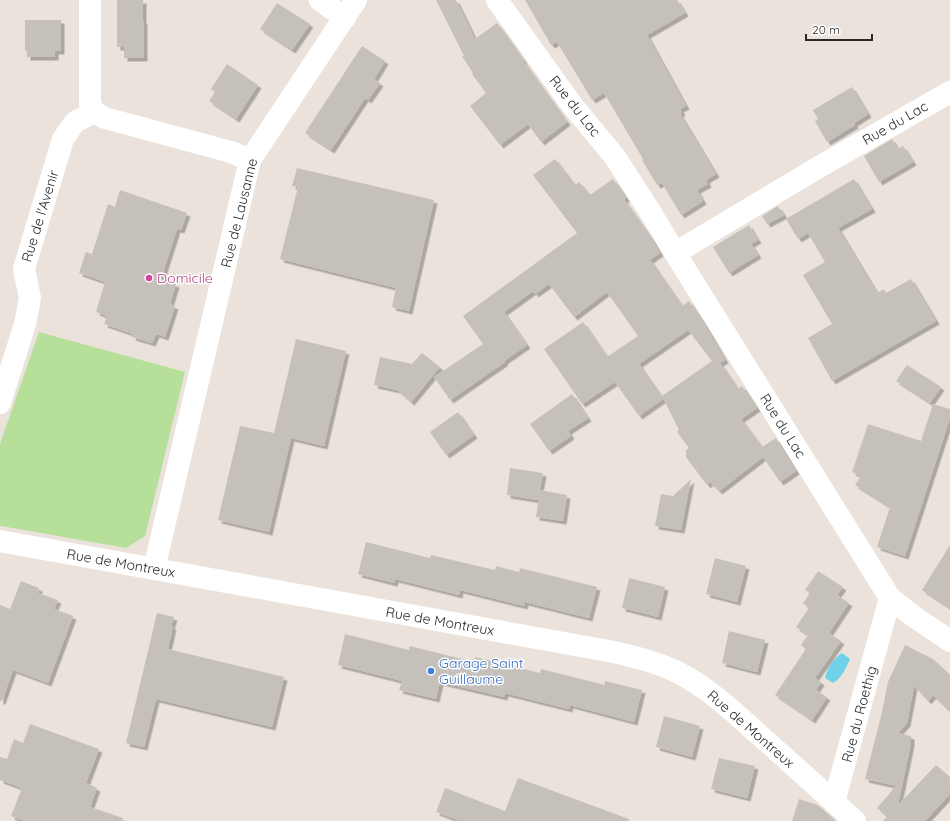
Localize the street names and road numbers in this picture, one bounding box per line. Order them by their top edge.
street label: Rue du Lac [546,72,604,140]
street label: Rue du Lac [859,97,931,149]
street label: Rue de Lausanne [217,156,261,270]
street label: Rue de l'Avenir [17,167,63,264]
street label: Rue du Lac [756,390,810,462]
street label: Rue de Montreux [65,545,177,581]
street label: Rue de Montreux [384,603,496,639]
street label: Rue du Roethig [837,664,881,764]
street label: Rue de Montreux [704,686,798,772]

